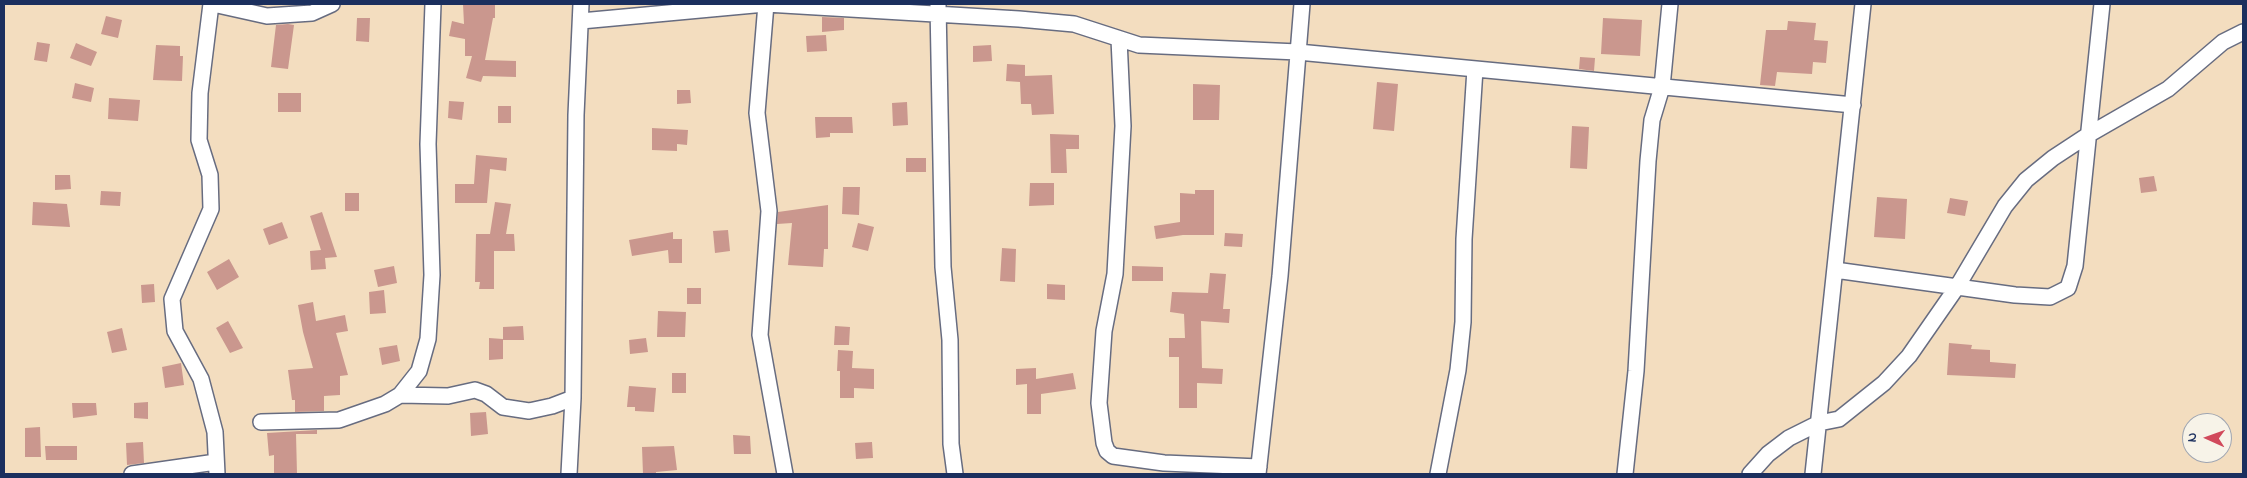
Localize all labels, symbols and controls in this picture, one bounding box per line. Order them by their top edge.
north arrow [2182,413,2232,463]
text: N [2182,432,2203,443]

